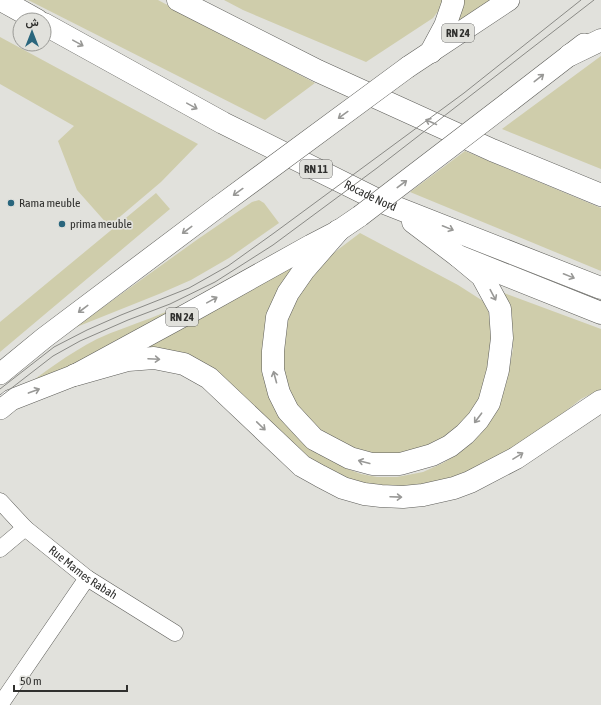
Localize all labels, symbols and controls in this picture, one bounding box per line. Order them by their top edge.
north arrow [12,12,52,52]
text: ش [25,16,39,29]
road number: RN 24 [442,24,474,42]
one-way arrow [72,39,84,47]
one-way arrow [534,74,545,83]
one-way arrow [186,102,198,110]
one-way arrow [337,111,348,119]
one-way arrow [425,118,437,125]
road number: RN 11 [300,160,332,178]
street label: Rocade Nord [342,177,399,214]
one-way arrow [396,179,407,188]
one-way arrow [233,188,244,196]
place label: Rama meuble [19,196,81,210]
marker: Rama meuble [6,198,16,208]
place label: prima meuble [70,217,132,231]
marker: prima meuble [57,219,67,229]
one-way arrow [441,224,453,232]
one-way arrow [181,226,192,235]
one-way arrow [562,272,574,280]
one-way arrow [489,289,497,301]
one-way arrow [206,296,218,304]
one-way arrow [78,305,89,313]
road number: RN 24 [166,308,198,326]
one-way arrow [147,355,160,363]
one-way arrow [270,371,278,384]
one-way arrow [28,387,41,394]
one-way arrow [474,413,483,424]
one-way arrow [256,421,266,431]
one-way arrow [512,452,524,460]
one-way arrow [357,458,370,465]
one-way arrow [389,493,402,500]
street label: Rue Mames Rabah [46,543,120,602]
scale bar [14,667,127,693]
text: 50 m [20,674,42,688]

